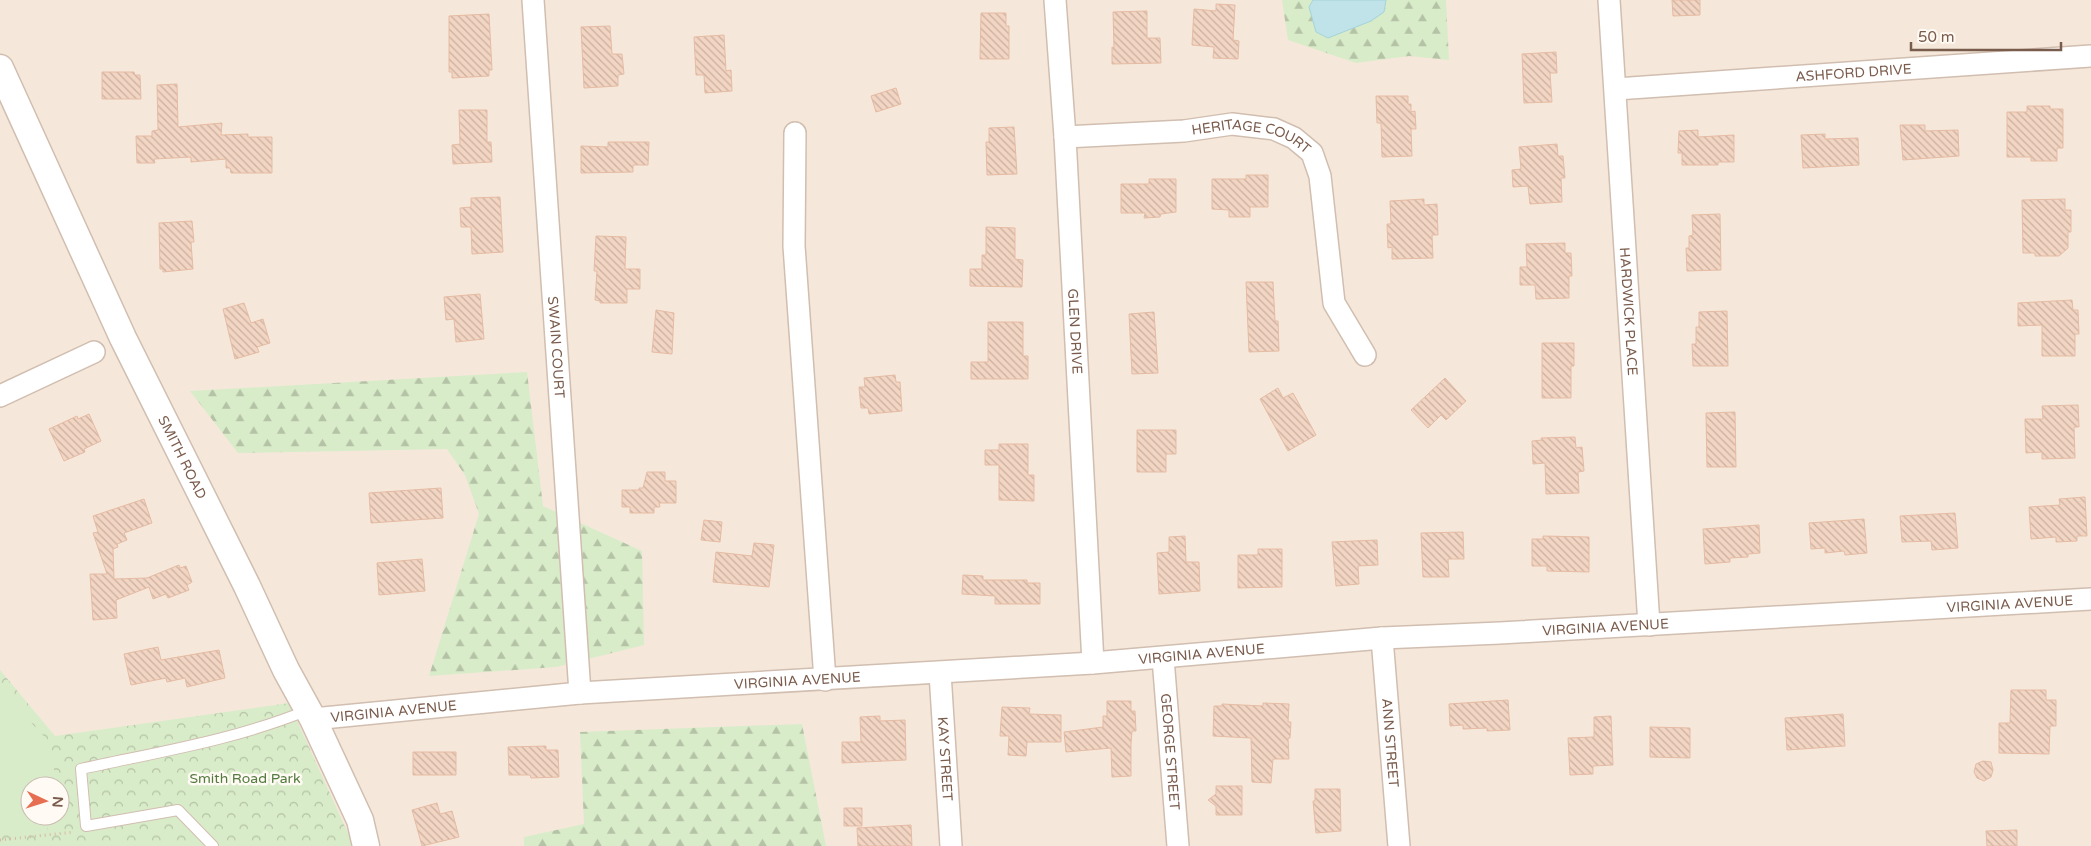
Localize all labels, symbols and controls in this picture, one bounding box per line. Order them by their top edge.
scale bar [1911,20,2061,52]
text: 50 m [1918,28,1955,46]
street label: ASHFORD DRIVE [1795,60,1912,86]
street label: HERITAGE COURT [1190,116,1314,158]
street label: HARDWICK PLACE [1616,247,1641,376]
street label: GLEN DRIVE [1064,288,1086,375]
street label: SWAIN COURT [544,296,568,399]
street label: SMITH ROAD [154,413,210,502]
street label: VIRGINIA AVENUE [1946,592,2074,616]
street label: VIRGINIA AVENUE [1542,615,1669,640]
street label: VIRGINIA AVENUE [1138,640,1266,668]
street label: VIRGINIA AVENUE [734,669,861,693]
street label: GEORGE STREET [1157,693,1183,811]
street label: VIRGINIA AVENUE [330,697,458,726]
street label: ANN STREET [1378,697,1402,789]
street label: KAY STREET [934,716,956,802]
park label: Smith Road Park [189,770,301,787]
north arrow [20,776,70,826]
text: N [49,796,66,808]

